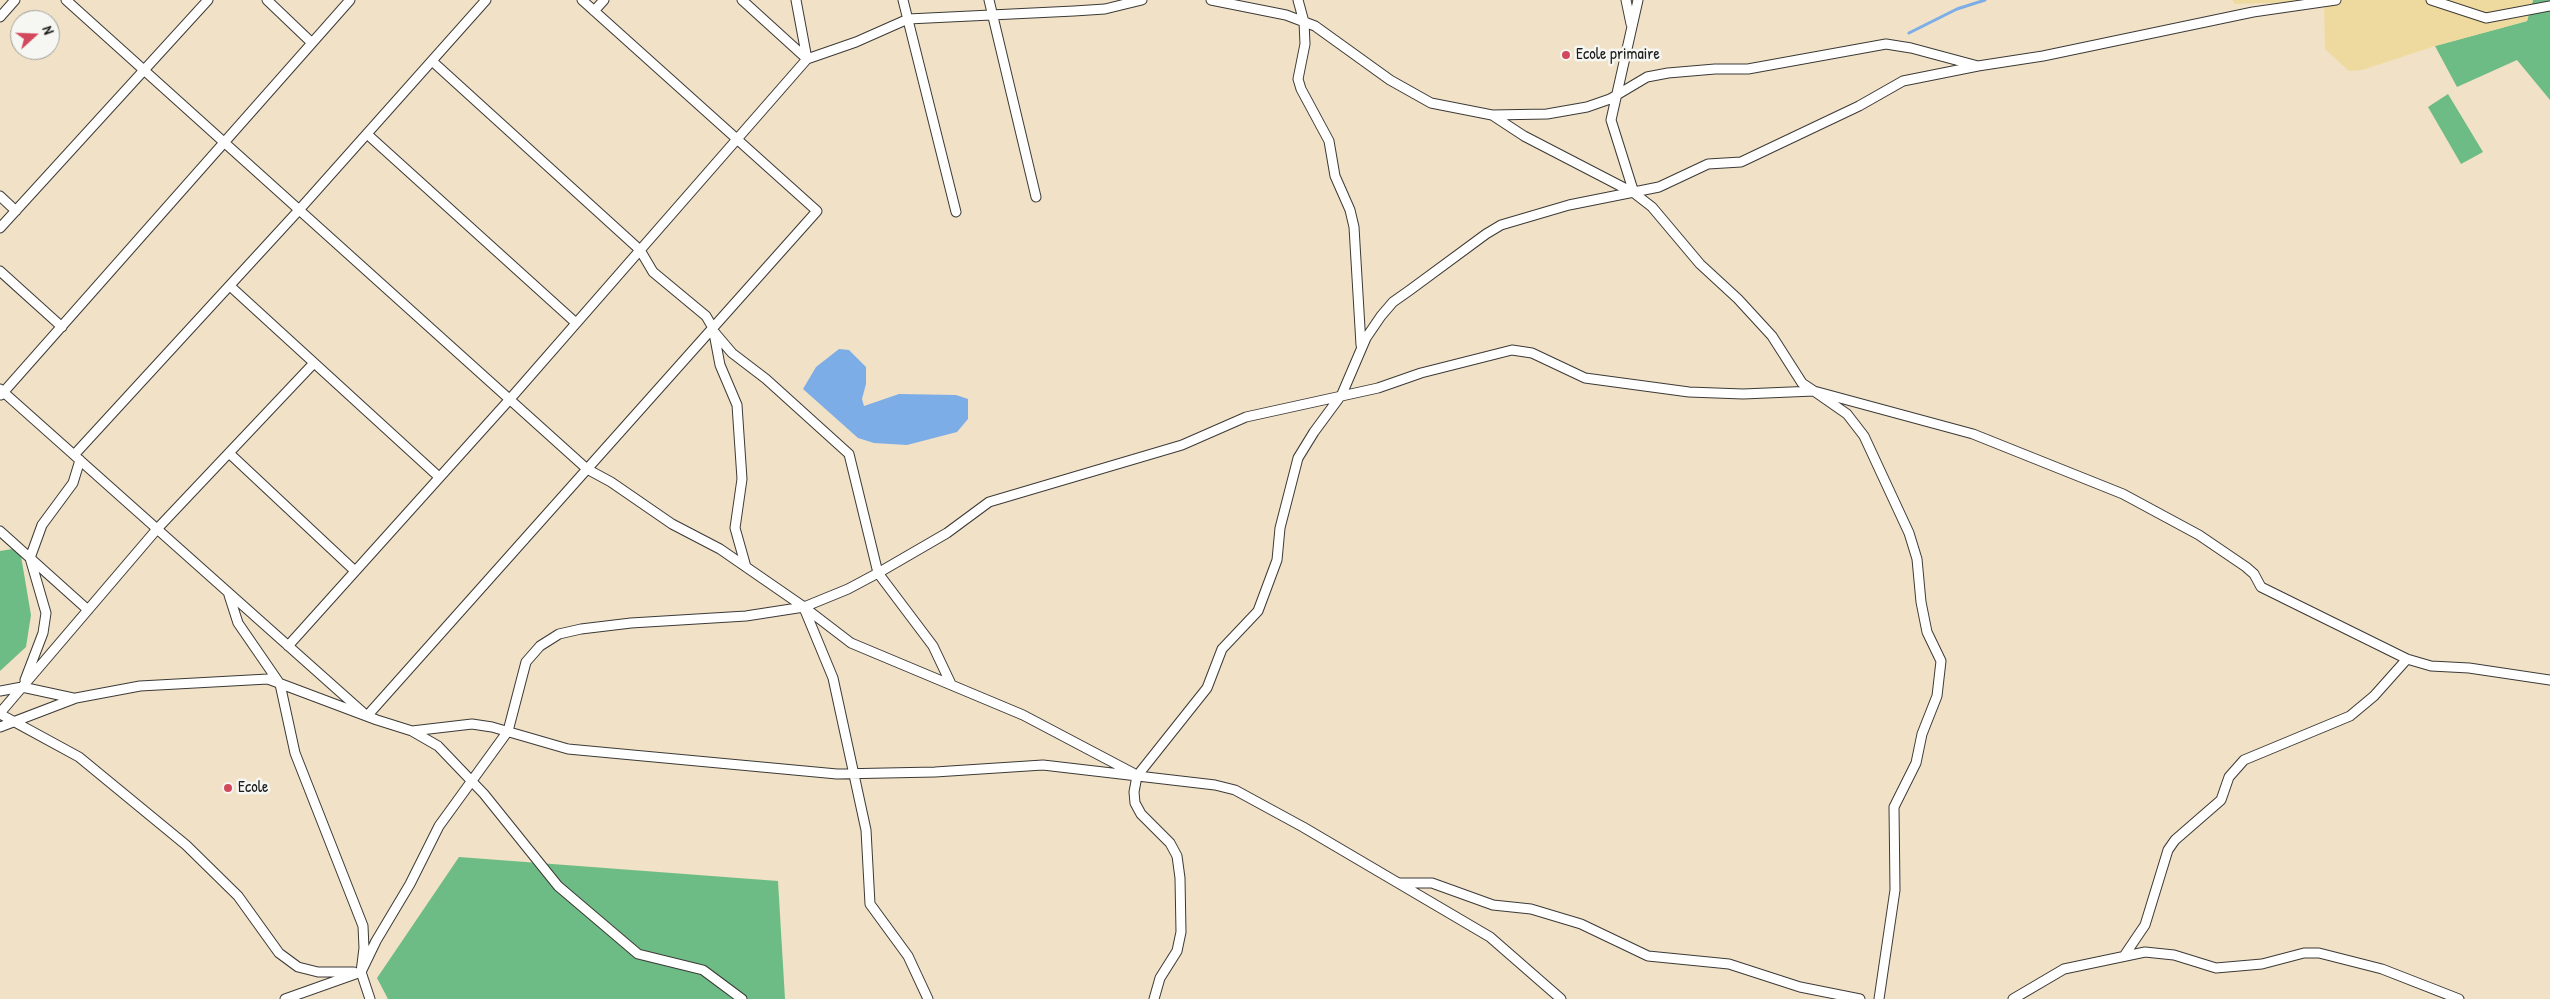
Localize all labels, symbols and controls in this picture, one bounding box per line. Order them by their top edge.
north arrow [10,10,60,60]
text: N [38,23,59,37]
place label: Ecole primaire [1576,45,1660,65]
marker: Ecole primaire [1560,49,1572,61]
place label: Ecole [238,778,268,798]
marker: Ecole [222,782,234,794]

